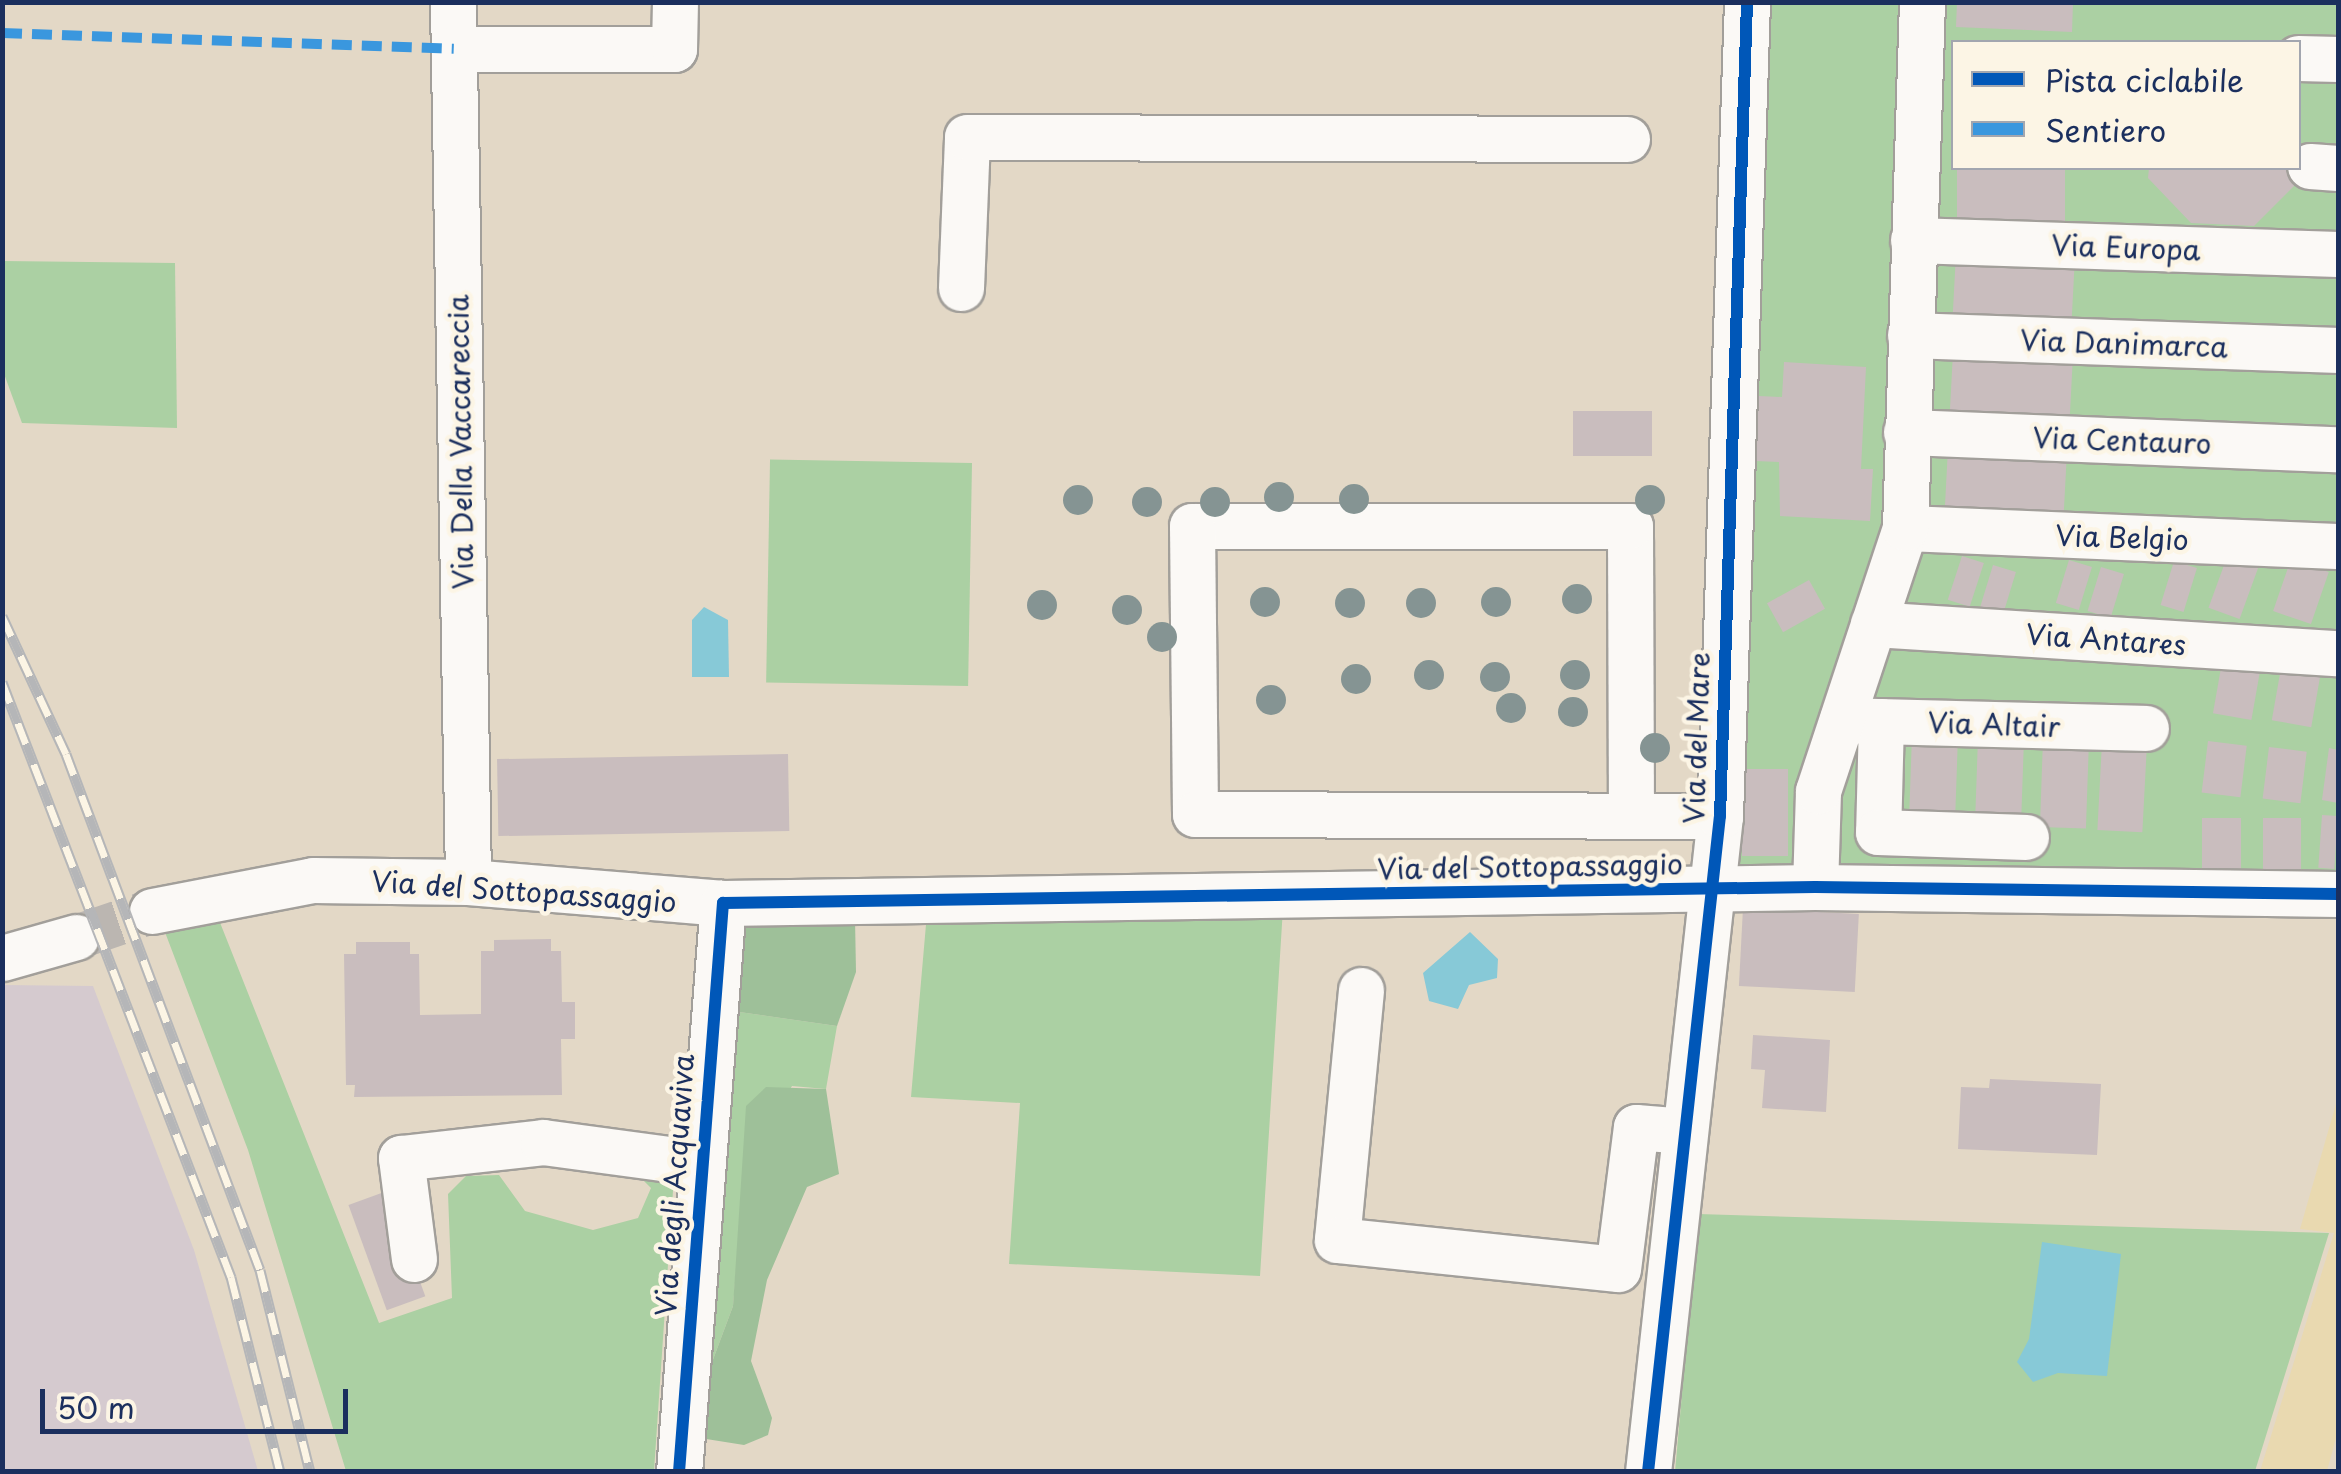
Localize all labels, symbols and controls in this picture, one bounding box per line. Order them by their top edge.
legend [1951,40,2301,170]
text: Pista ciclabile [2045,57,2244,102]
text: Sentiero [2045,107,2166,152]
street label: Via Europa [2051,228,2201,266]
street label: Via Della Vaccareccia [441,294,479,590]
street label: Via Danimarca [2020,323,2228,363]
street label: Via Centauro [2031,420,2213,460]
street label: Via Belgio [2055,518,2189,556]
street label: Via Antares [2024,617,2188,661]
street label: Via del Mare [1676,652,1716,824]
street label: Via Altair [1928,705,2060,743]
street label: Via del Sottopassaggio [1377,847,1683,885]
street label: Via del Sottopassaggio [370,864,678,918]
street label: Via degli Acquaviva [648,1053,700,1317]
scale bar [45,1369,352,1431]
text: 50 m [57,1384,135,1429]

